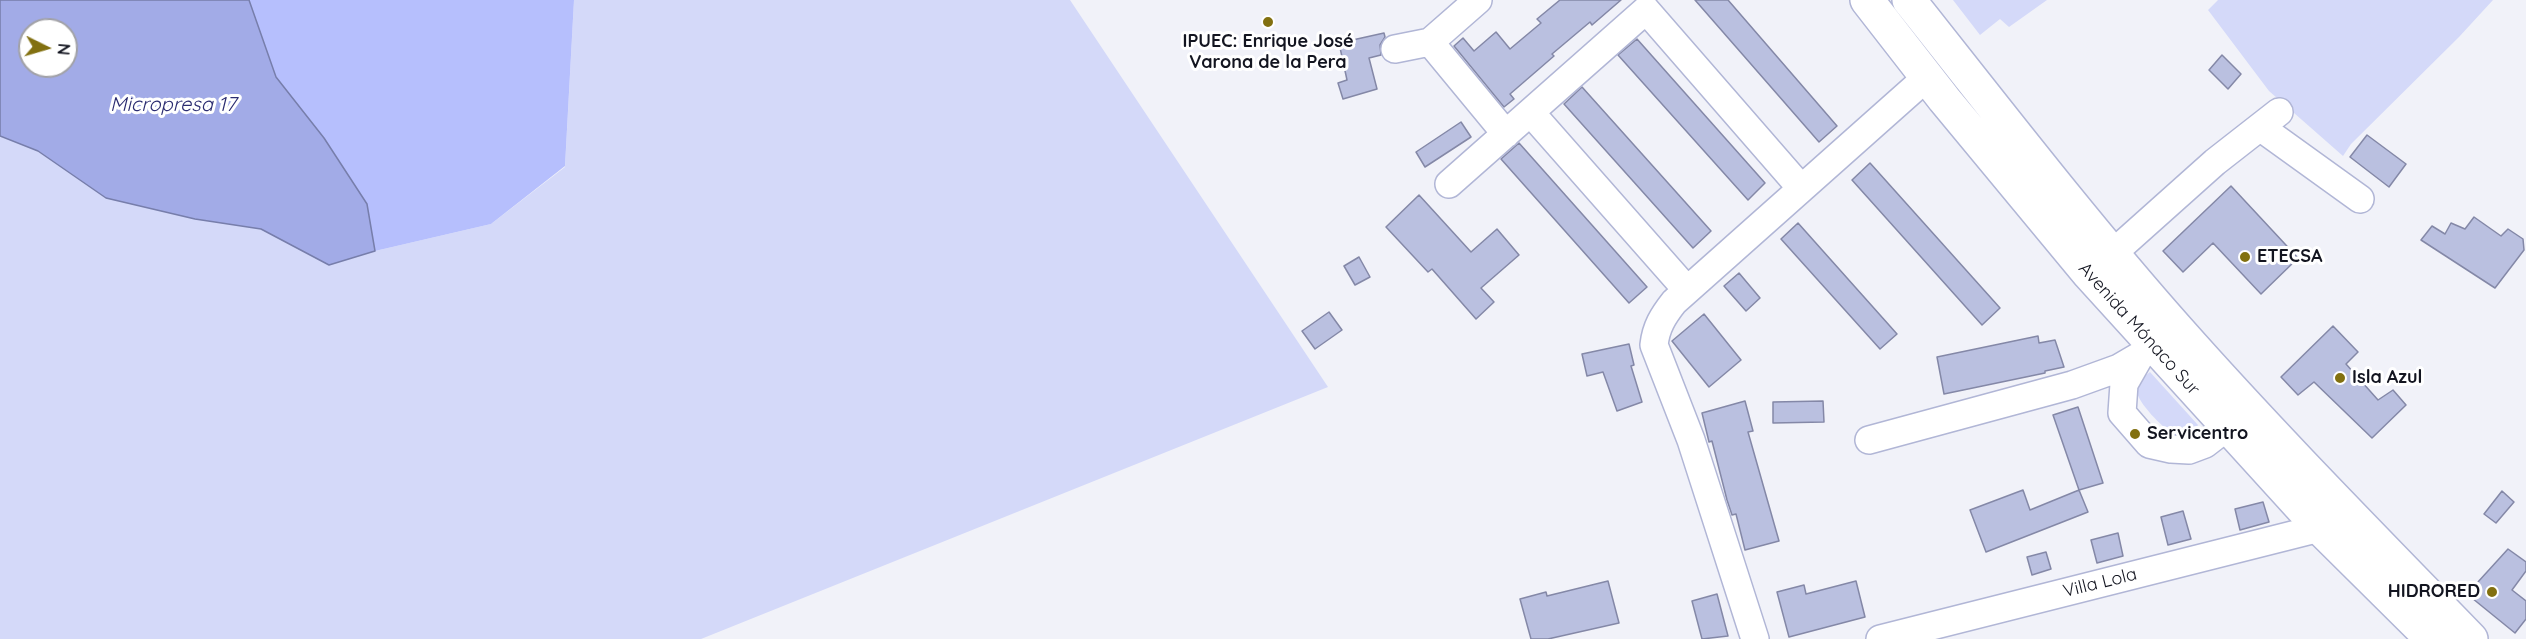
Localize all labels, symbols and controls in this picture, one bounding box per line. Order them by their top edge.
marker: IPUEC: Enrique José Varona de la Pera [1261,15,1275,29]
north arrow [18,18,78,78]
place label: IPUEC: Enrique José Varona de la Pera [1182,31,1354,74]
text: N [53,43,74,56]
water label: Micropresa 17 [110,93,236,117]
place label: ETECSA [2257,246,2322,268]
marker: ETECSA [2238,250,2252,264]
street label: Avenida Mónaco Sur [2074,258,2204,400]
place label: Isla Azul [2352,367,2422,389]
marker: Isla Azul [2333,371,2347,385]
place label: Servicentro [2147,423,2248,445]
marker: Servicentro [2128,427,2142,441]
street label: Villa Lola [2061,563,2139,603]
place label: HIDRORED [2388,581,2480,603]
marker: HIDRORED [2485,585,2499,599]

